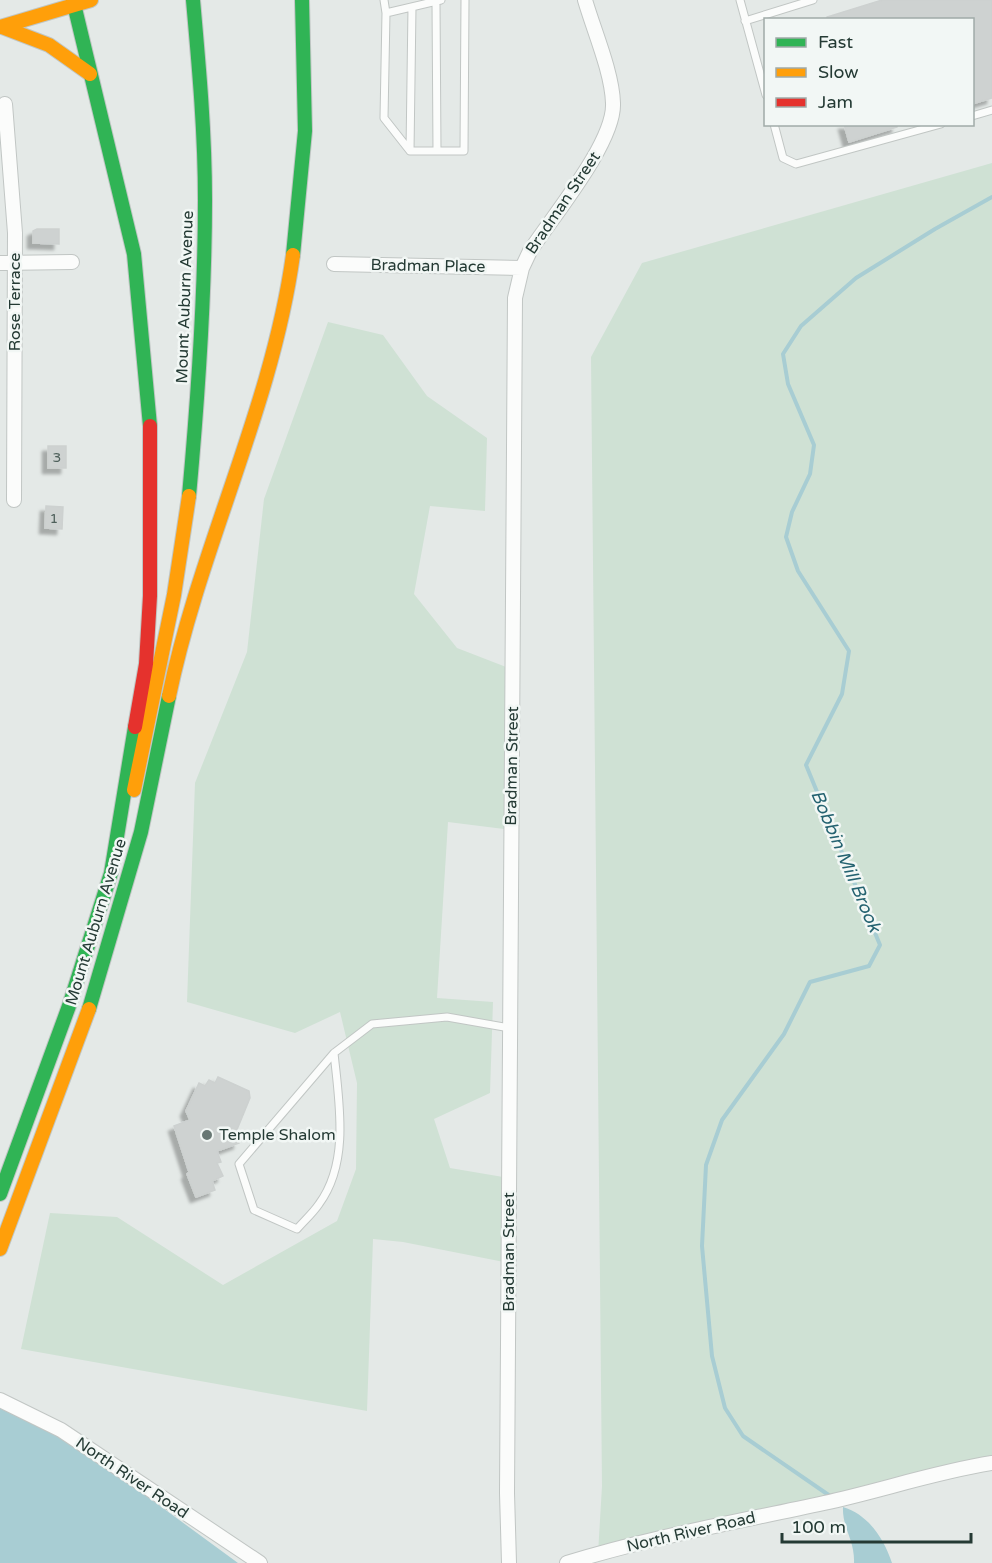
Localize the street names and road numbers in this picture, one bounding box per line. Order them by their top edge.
street label: Bradman Street [521,148,605,258]
street label: Mount Auburn Avenue [172,210,198,384]
street label: Rose Terrace [5,253,25,351]
street label: Bradman Place [370,255,486,277]
street label: Bradman Street [501,706,523,826]
street label: Mount Auburn Avenue [61,836,131,1008]
street label: Bradman Street [499,1192,519,1312]
street label: North River Road [72,1433,192,1523]
street label: North River Road [625,1507,757,1557]

